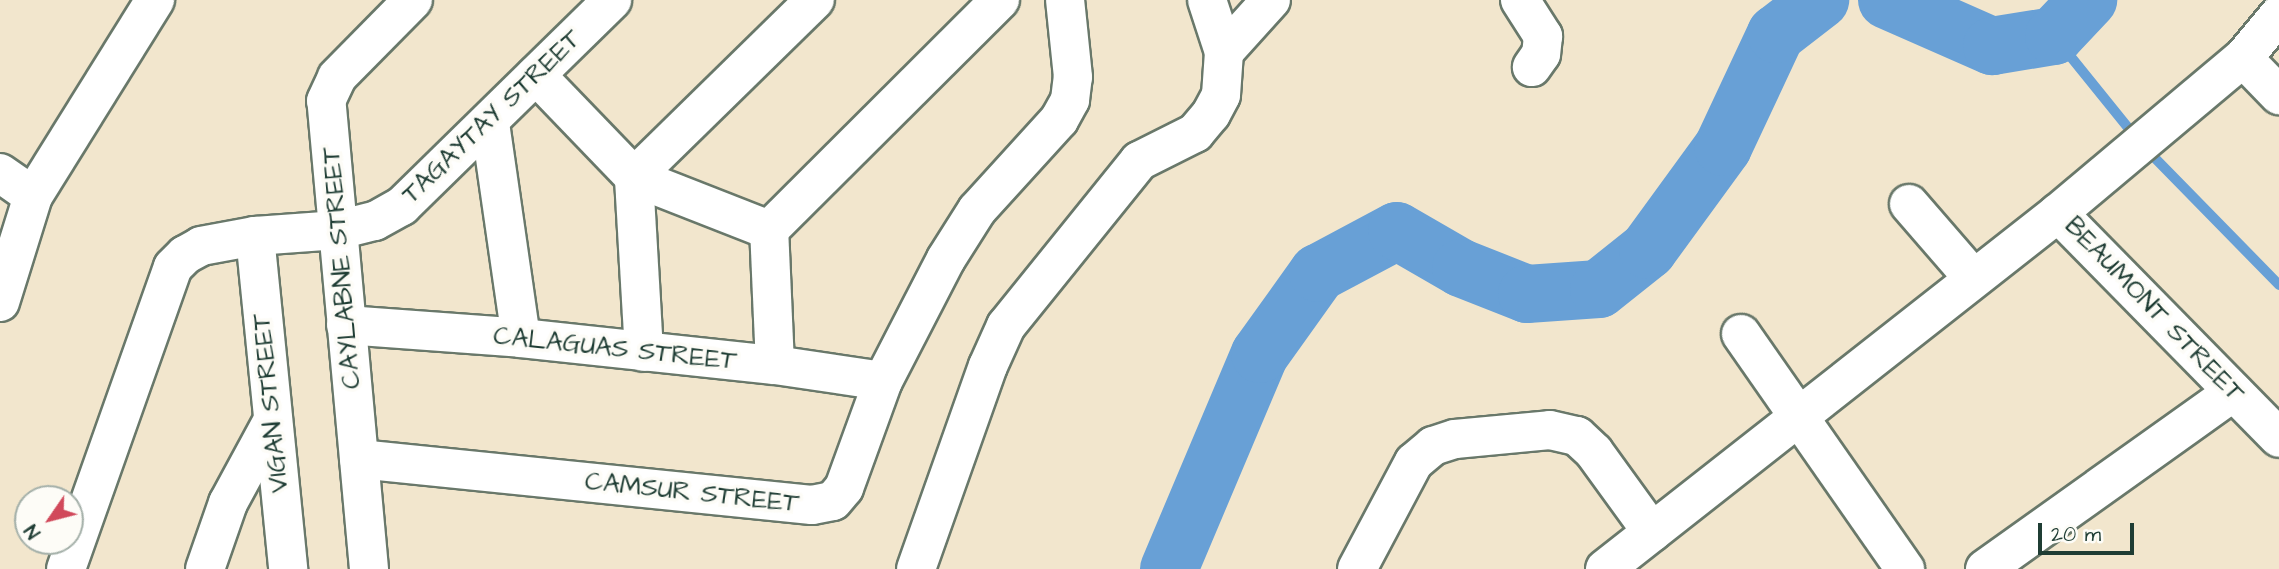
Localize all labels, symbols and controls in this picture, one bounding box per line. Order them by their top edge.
street label: TAGAYTAY STREET [396,23,588,211]
street label: CAYLABNE STREET [316,146,368,390]
street label: BEAUMONT STREET [2058,211,2250,409]
street label: VIGAN STREET [246,312,296,494]
street label: CALAGUAS STREET [492,321,738,377]
street label: CAMSUR STREET [583,466,801,520]
north arrow [14,485,84,555]
scale bar [2041,510,2137,554]
text: N [19,519,48,544]
text: 20 m [2051,520,2101,549]

